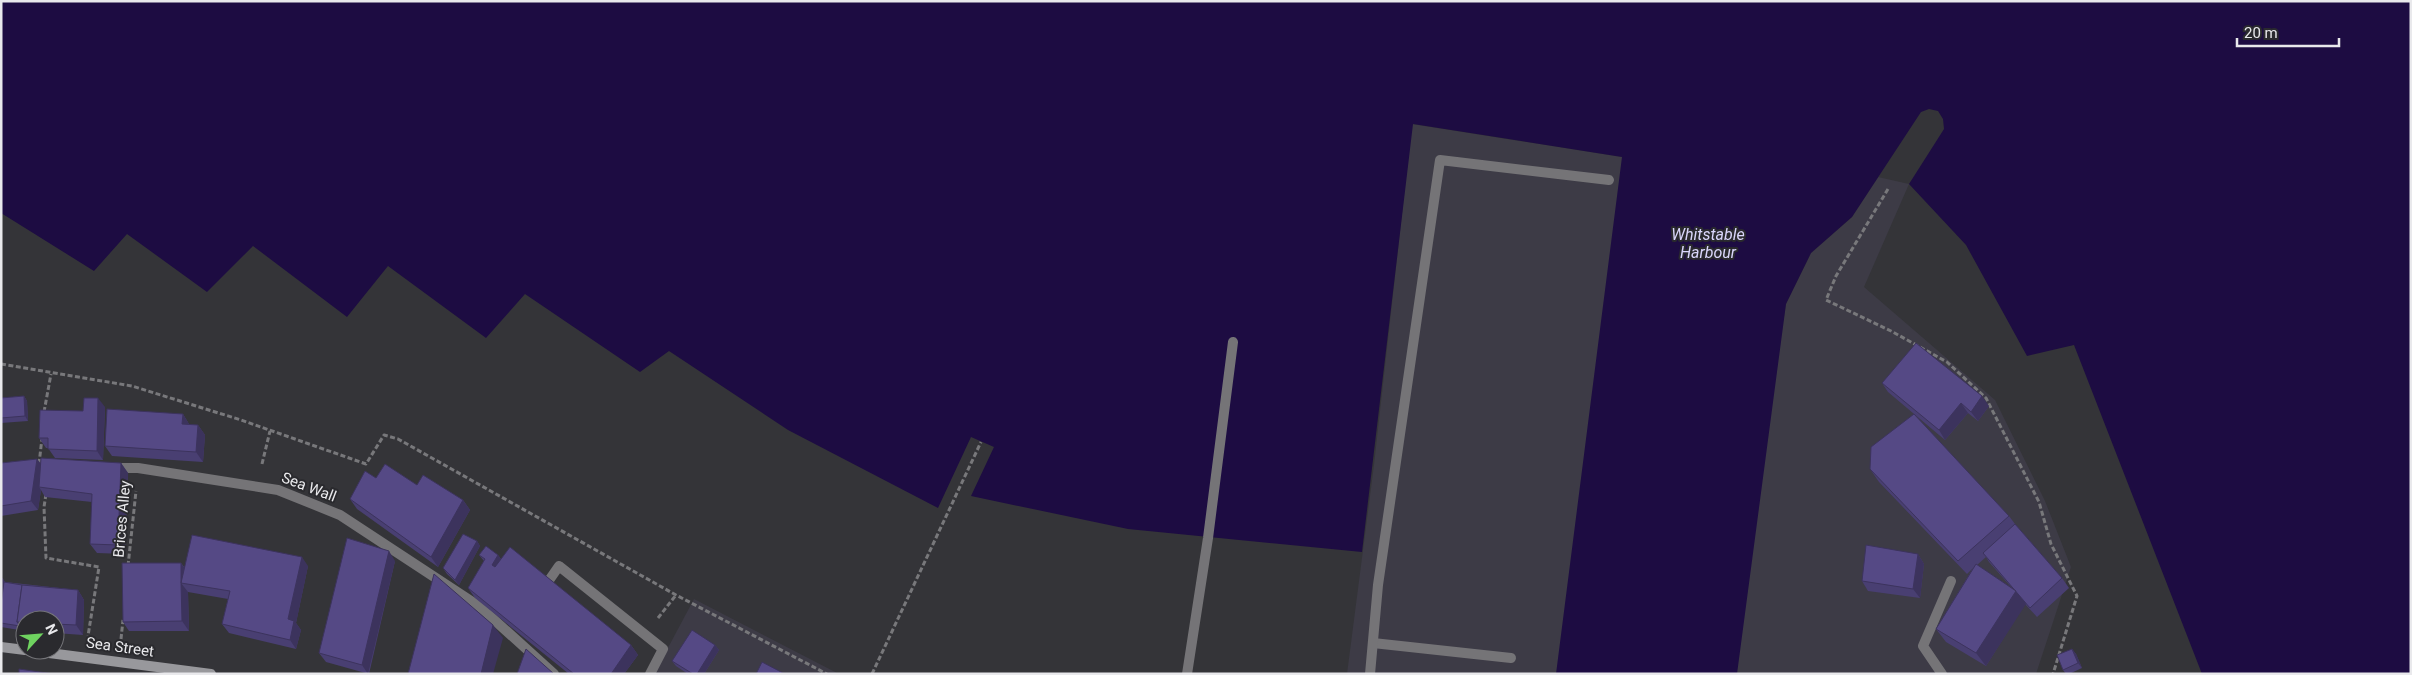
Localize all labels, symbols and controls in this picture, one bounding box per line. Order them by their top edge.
scale bar [2237,15,2340,47]
text: 20 m [2244,24,2278,42]
water label: Whitstable Harbour [1671,225,1745,262]
street label: Sea Wall [279,468,339,506]
street label: Brices Alley [110,480,134,558]
north arrow [15,610,65,660]
text: N [42,621,61,637]
street label: Sea Street [85,633,155,661]

